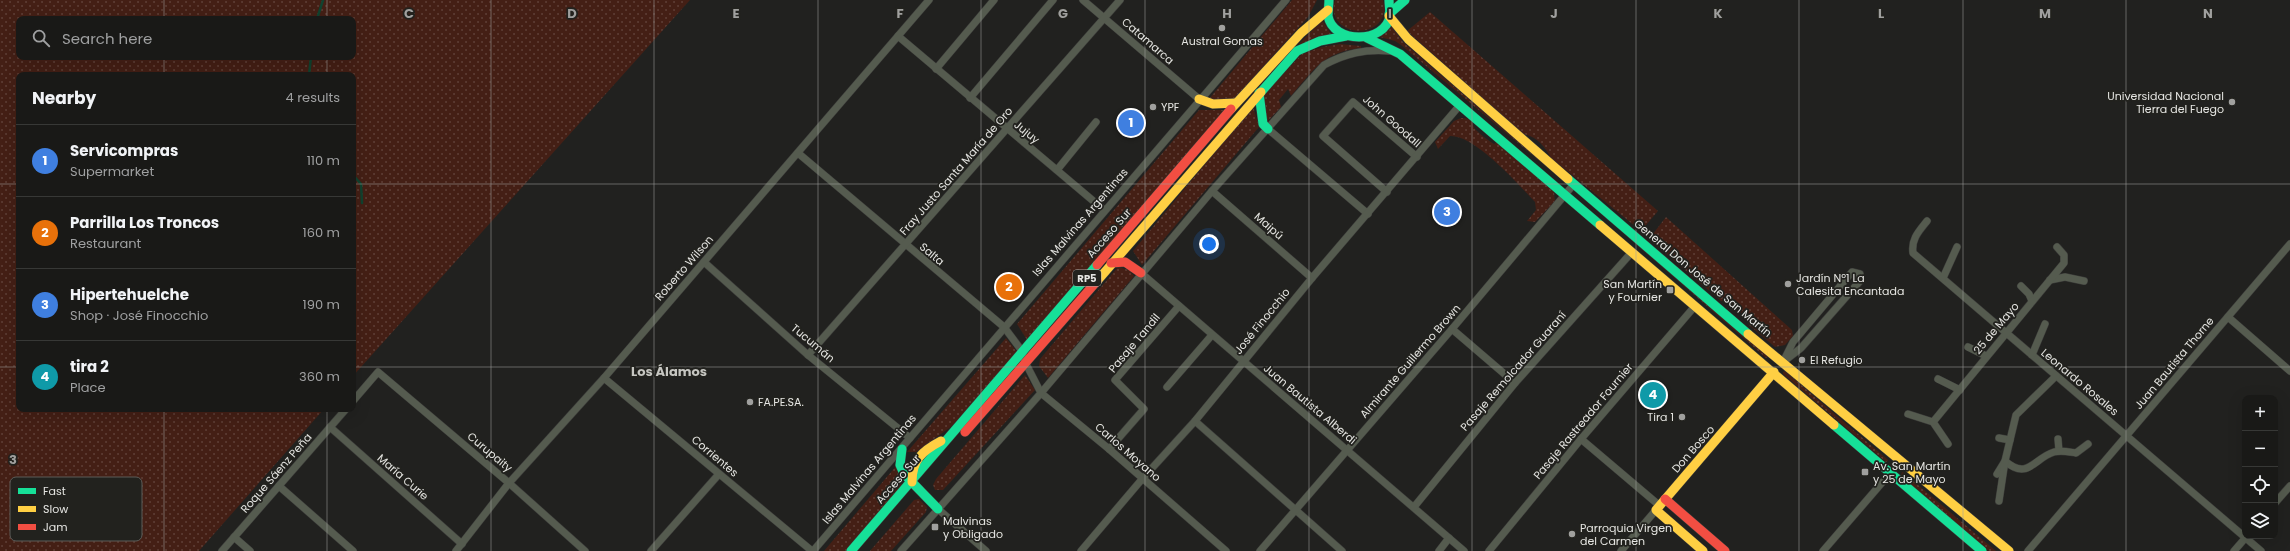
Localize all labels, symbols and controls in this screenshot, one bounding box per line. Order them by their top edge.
text: C [404,4,414,23]
text: D [567,4,577,23]
text: E [732,4,740,23]
text: F [896,4,904,23]
text: G [1058,4,1068,23]
text: H [1222,4,1232,23]
text: I [1388,4,1392,23]
text: J [1550,4,1558,23]
text: K [1713,4,1723,23]
text: L [1878,4,1884,23]
text: M [2039,4,2051,23]
text: N [2203,4,2213,23]
street label: Catamarca [1118,14,1178,68]
search box [16,16,356,60]
marker: Austral Gomas [1217,23,1227,33]
icon: search [30,27,52,49]
text: Search here [62,28,152,49]
place label: Austral Gomas [1181,33,1263,49]
text: Nearby [32,86,96,110]
text: 4 results [286,88,340,107]
place label: Universidad Nacional Tierra del Fuego [2107,88,2224,117]
street label: John Goodall [1359,91,1425,151]
marker: Universidad Nacional Tierra del Fuego [2227,97,2237,107]
place label: YPF [1161,99,1180,115]
marker: YPF [1148,102,1158,112]
street label: Fray Justo Santa María de Oro [896,103,1016,239]
pin: 1 [1118,108,1144,138]
street label: Jujuy [1011,117,1044,148]
text: Servicompras [70,140,178,161]
text: 1 [43,151,47,170]
text: 110 m [307,151,340,170]
text: Supermarket [70,162,154,181]
street label: Islas Malvinas Argentinas [1028,164,1132,280]
pin: 3 [1434,197,1460,227]
street label: Acceso Sur [1083,205,1135,261]
street label: Maipú [1251,209,1287,243]
text: Parrilla Los Troncos [70,212,219,233]
street label: General Don José de San Martín [1631,215,1775,341]
text: 2 [41,223,49,242]
text: 160 m [303,223,340,242]
street label: Roberto Wilson [651,232,717,304]
text: Restaurant [70,234,141,253]
your location [1199,234,1219,254]
street label: Salta [916,239,948,269]
road number: RP5 [1073,270,1101,286]
place label: Jardín Nº1 La Calesita Encantada [1796,270,1904,299]
pin: 2 [996,272,1022,302]
place label: San Martín y Fournier [1603,276,1662,305]
marker: Jardín Nº1 La Calesita Encantada [1783,279,1793,289]
text: Hipertehuelche [70,284,189,305]
street label: José Finocchio [1230,285,1294,357]
marker: San Martín y Fournier [1665,285,1675,295]
text: 3 [41,295,49,314]
text: 190 m [303,295,340,314]
street label: 25 de Mayo [1969,299,2023,357]
street label: Almirante Guillermo Brown [1356,301,1464,421]
text: Shop · José Finocchio [70,306,208,325]
street label: Pasaje Remolcador Guaraní [1456,307,1570,434]
street label: Pasaje Tandil [1104,310,1164,376]
street label: Juan Bautista Thorne [2130,313,2218,413]
street label: Tucumán [788,320,838,366]
street label: Leonardo Rosales [2038,345,2122,419]
place label: El Refugio [1810,352,1863,368]
marker: El Refugio [1797,355,1807,365]
text: tira 2 [70,356,109,377]
street label: Pasaje Rastreador Fournier [1529,359,1637,483]
street label: Juan Bautista Alberdi [1260,360,1360,448]
district label: Los Álamos [631,362,707,381]
text: 4 [41,367,49,386]
text: 360 m [299,367,340,386]
text: Place [70,378,105,397]
pin: 4 [1640,380,1666,410]
place label: FA.PE.SA. [758,394,804,410]
map controls [2242,395,2278,539]
button: + [2242,395,2278,431]
marker: FA.PE.SA. [745,397,755,407]
place label: Tira 1 [1647,409,1674,425]
street label: Islas Malvinas Argentinas [818,411,920,527]
marker: Tira 1 [1677,412,1687,422]
street label: Carlos Moyano [1092,419,1164,485]
street label: Don Bosco [1668,422,1718,476]
street label: Curupaity [464,428,517,476]
street label: Roque Sáenz Peña [237,430,315,516]
button: − [2242,431,2278,467]
street label: Corrientes [688,432,742,481]
text: 3 [9,450,17,469]
street label: María Curie [374,450,432,504]
street label: Acceso Sur [872,451,924,507]
place label: Av. San Martín y 25 de Mayo [1873,458,1950,487]
marker: Av. San Martín y 25 de Mayo [1860,467,1870,477]
button: locate [2242,467,2278,503]
legend [10,477,142,541]
text: Fast [43,483,66,499]
text: Slow [43,501,68,517]
button: layers [2242,503,2278,539]
place label: Malvinas y Obligado [943,513,1003,542]
text: Jam [43,519,68,535]
place label: Parroquia Virgen del Carmen [1580,520,1672,549]
marker: Malvinas y Obligado [930,522,940,532]
marker: Parroquia Virgen del Carmen [1567,529,1577,539]

